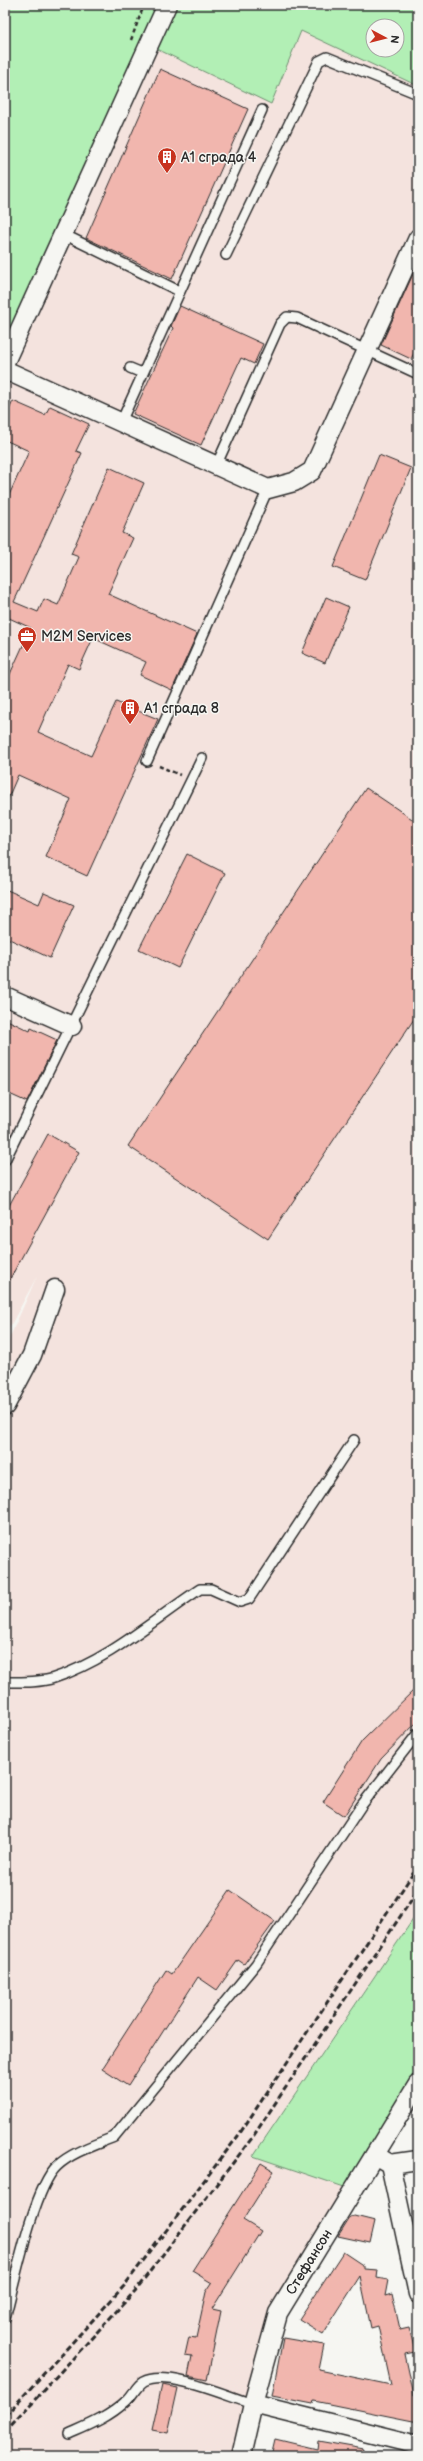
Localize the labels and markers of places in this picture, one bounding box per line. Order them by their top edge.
building icon: А1 сграда 4 [156,146,178,174]
place label: А1 сграда 4 [180,149,257,166]
office icon: M2M Services [16,625,38,653]
place label: M2M Services [41,628,131,645]
building icon: А1 сграда 8 [119,697,141,725]
place label: А1 сграда 8 [143,700,219,717]

